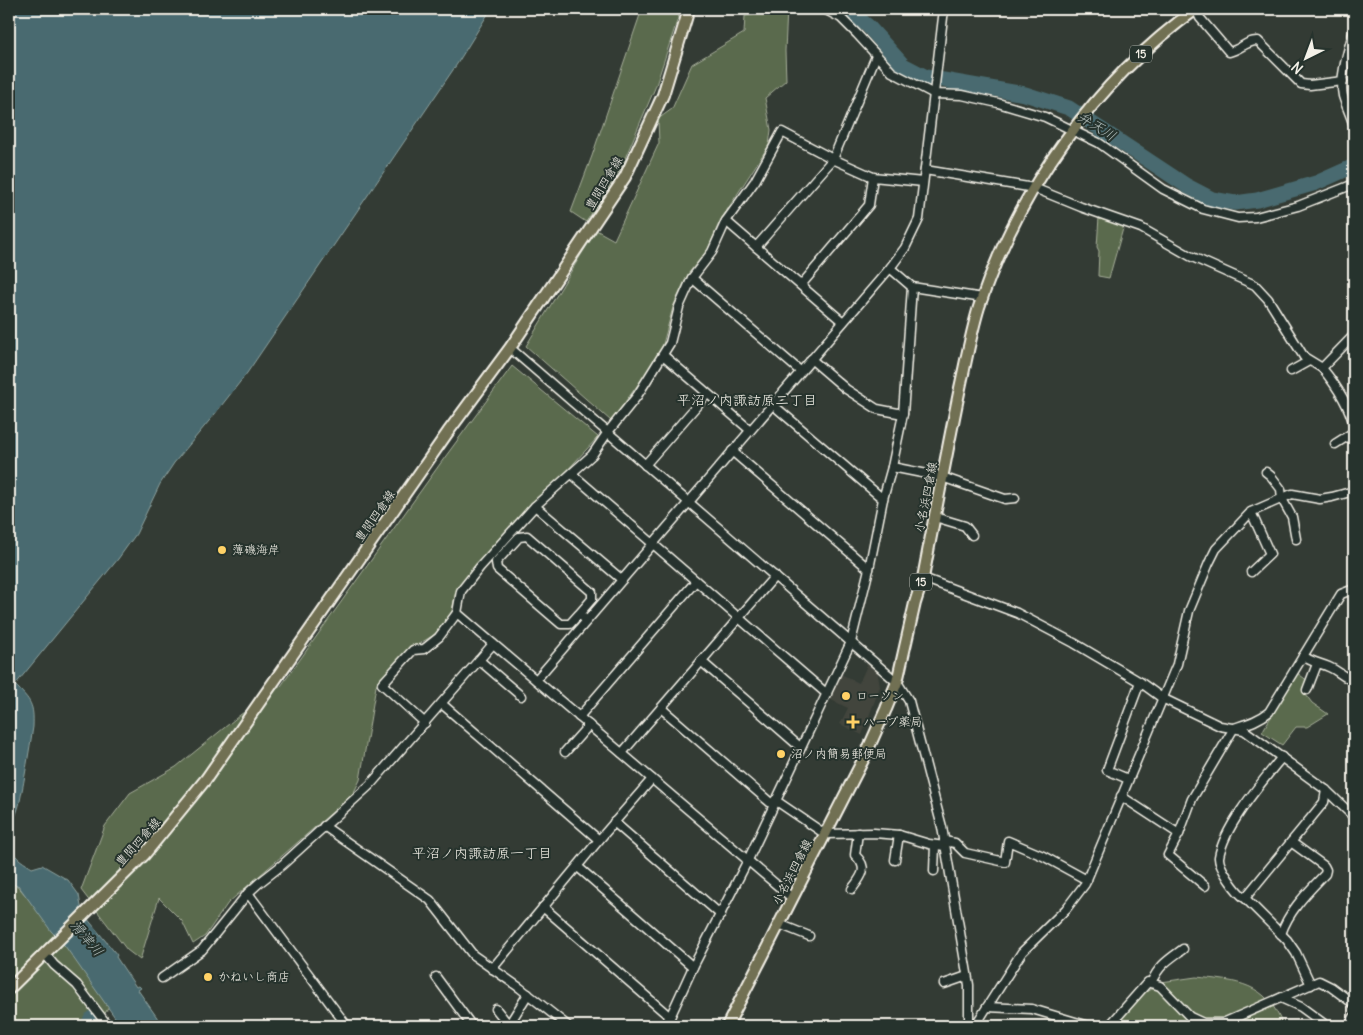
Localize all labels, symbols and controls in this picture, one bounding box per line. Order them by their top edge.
north arrow [1280,32,1330,82]
road number: 15 [1130,46,1152,62]
text: N [1288,58,1307,78]
water label: 弁天川 [1074,107,1120,145]
street label: 豊間四倉線 [582,153,625,212]
district label: 平沼ノ内諏訪原二丁目 [677,391,817,409]
street label: 小名浜四倉線 [911,460,940,534]
street label: 豊間四倉線 [351,487,398,545]
place label: 薄磯海岸 [232,542,280,557]
marker: 薄磯海岸 [216,544,228,556]
road number: 15 [910,574,932,590]
place label: ローソン [856,688,904,703]
marker: ローソン [840,690,852,702]
place label: ハーブ薬局 [863,714,923,729]
marker: ハーブ薬局 [847,716,859,728]
place label: 沼ノ内簡易郵便局 [791,746,887,761]
marker: 沼ノ内簡易郵便局 [775,748,787,760]
street label: 豊間四倉線 [112,814,163,869]
street label: 小名浜四倉線 [769,836,815,907]
district label: 平沼ノ内諏訪原一丁目 [412,844,552,862]
water label: 滑津川 [67,916,107,960]
place label: かねいし商店 [218,969,290,984]
marker: かねいし商店 [202,971,214,983]

